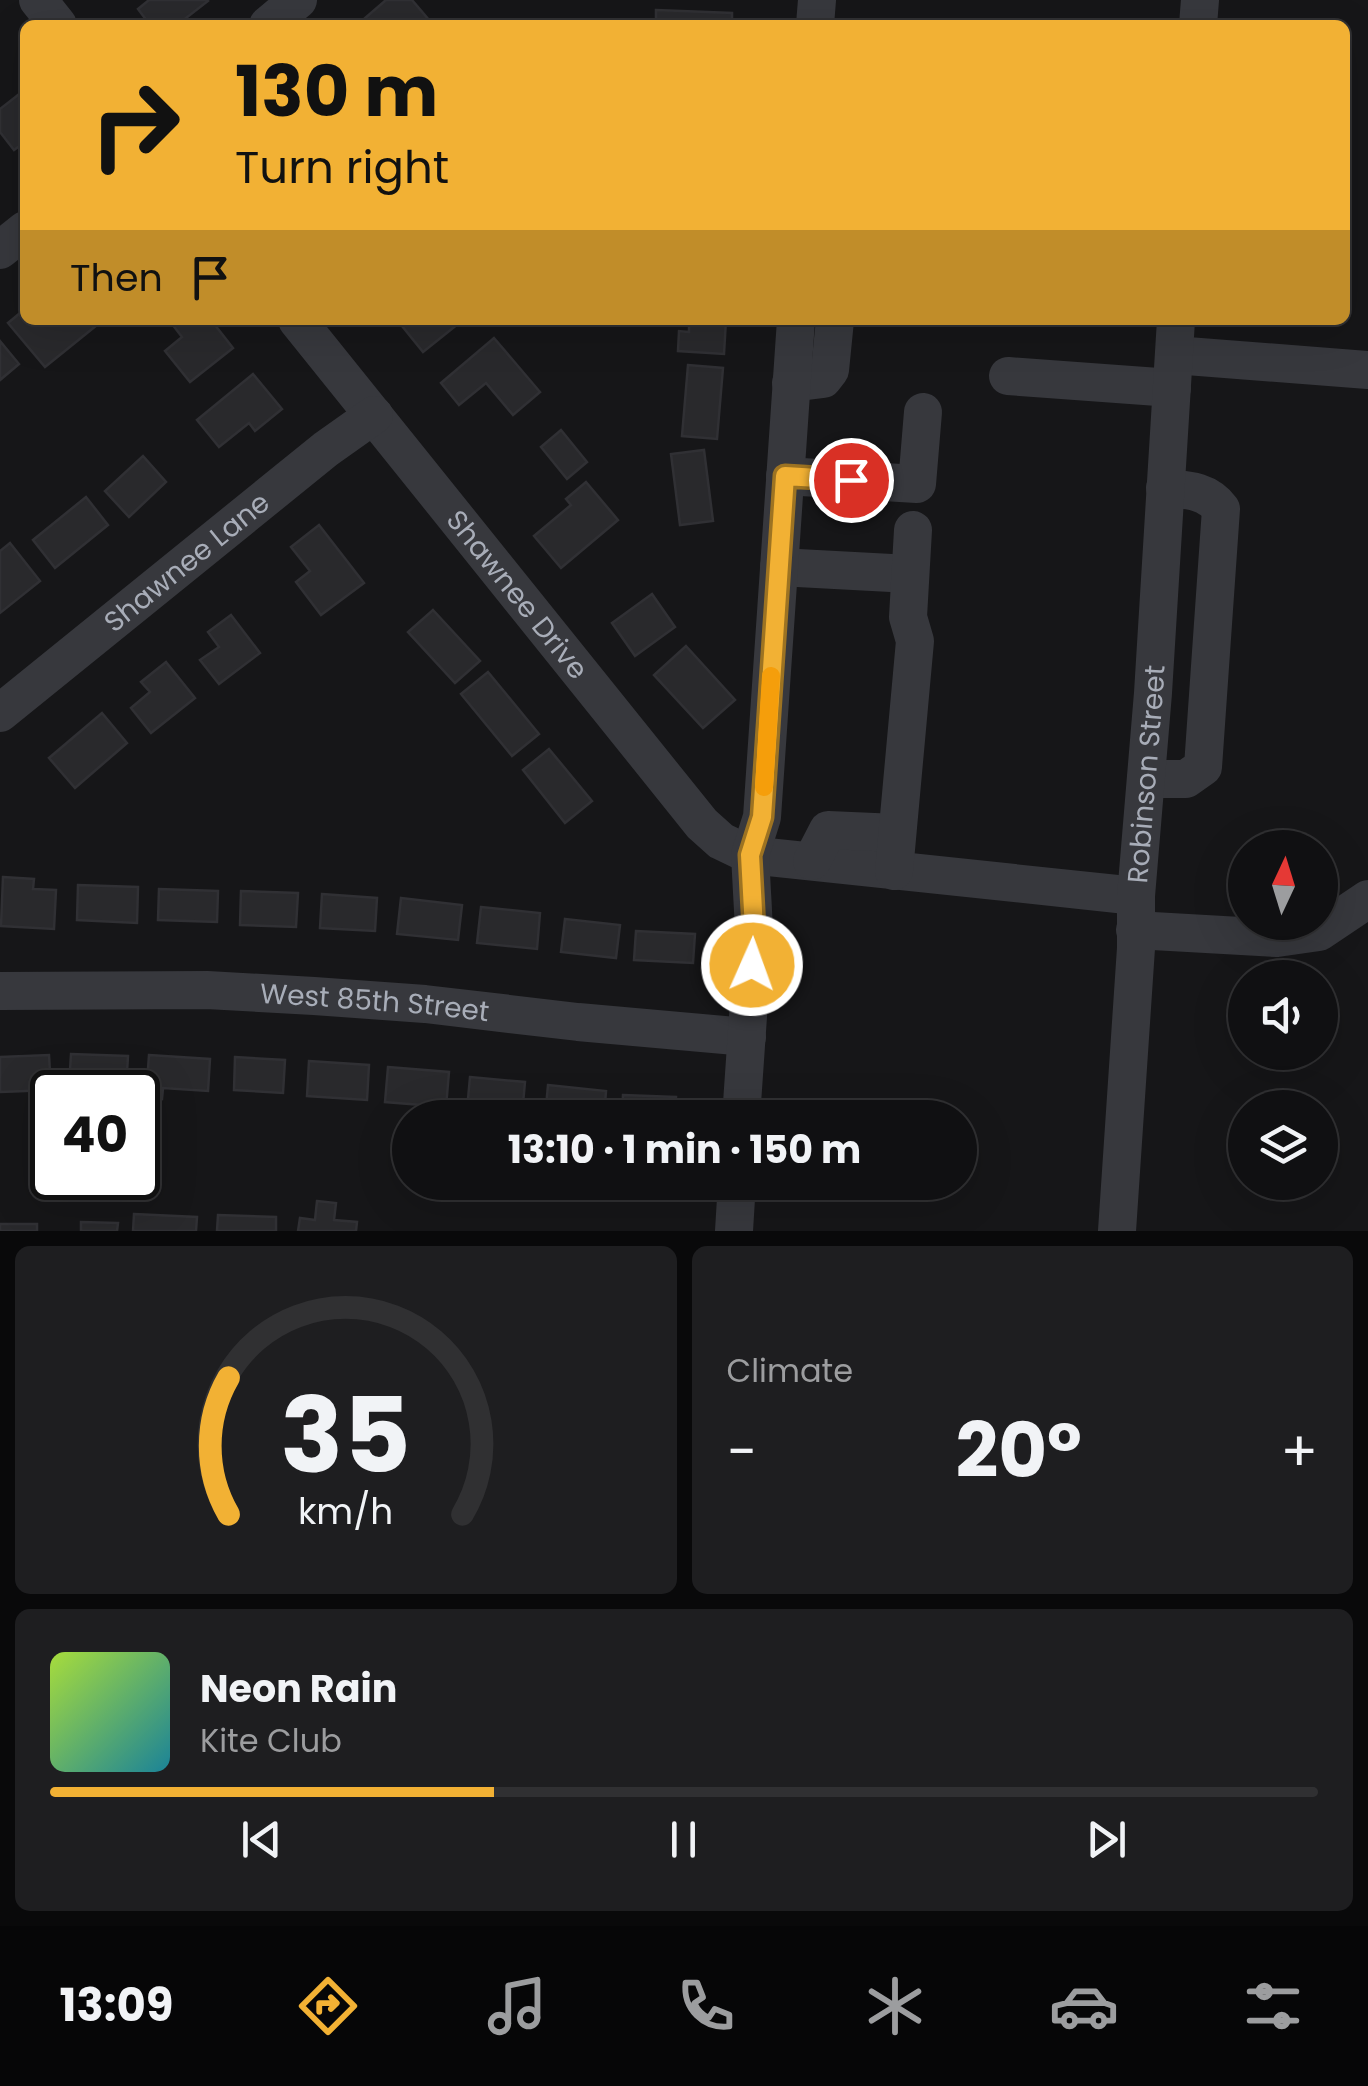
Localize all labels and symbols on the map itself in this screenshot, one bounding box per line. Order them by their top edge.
pin [809,438,894,523]
street label: Shawnee Lane [95,483,278,641]
street label: Shawnee Drive [438,502,597,687]
street label: Robinson Street [1118,664,1174,885]
north arrow [1228,830,1338,940]
position arrow [700,913,804,1017]
street label: West 85th Street [259,973,491,1031]
speed limit sign: 40 [30,1070,160,1200]

